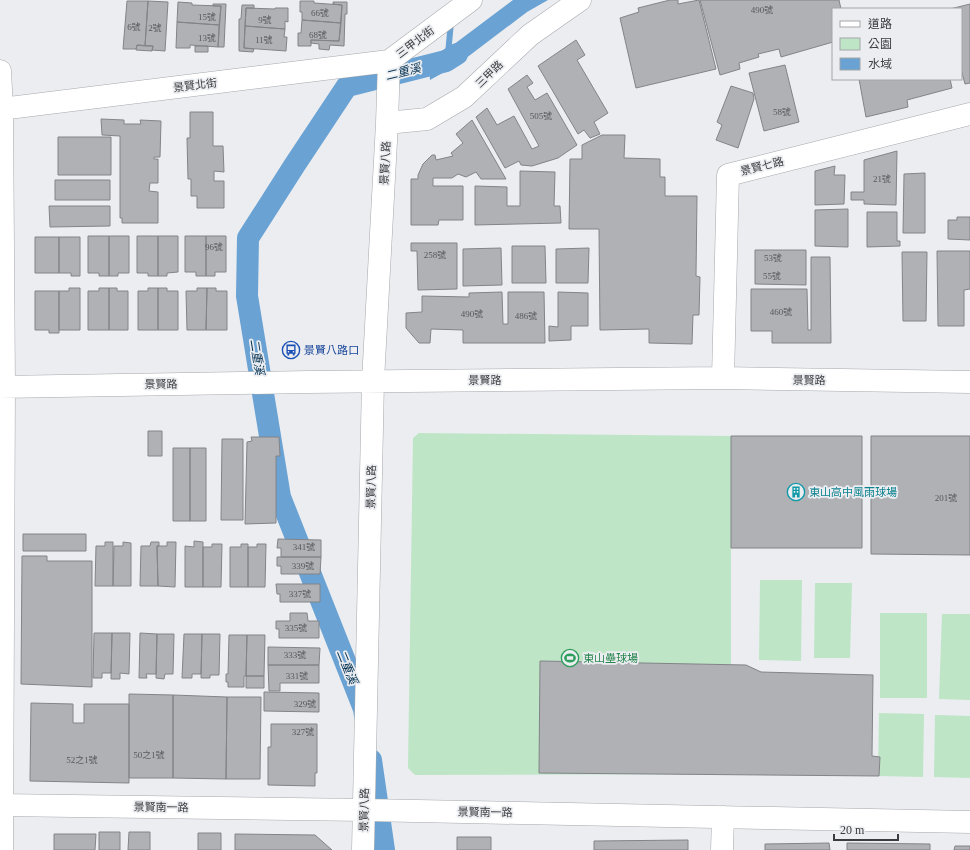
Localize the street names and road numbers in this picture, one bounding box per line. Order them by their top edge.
street label: 三甲北街 [394,24,436,60]
street label: 三甲路 [473,58,505,90]
street label: 景賢北街 [172,76,218,94]
street label: 景賢八路 [378,141,392,185]
street label: 景賢七路 [739,155,785,177]
street label: 景賢路 [469,374,502,386]
street label: 景賢路 [792,374,826,386]
street label: 景賢路 [144,378,178,390]
street label: 景賢八路 [365,465,377,509]
street label: 景賢八路 [358,788,370,832]
street label: 景賢南一路 [133,801,189,813]
street label: 景賢南一路 [457,806,513,818]

